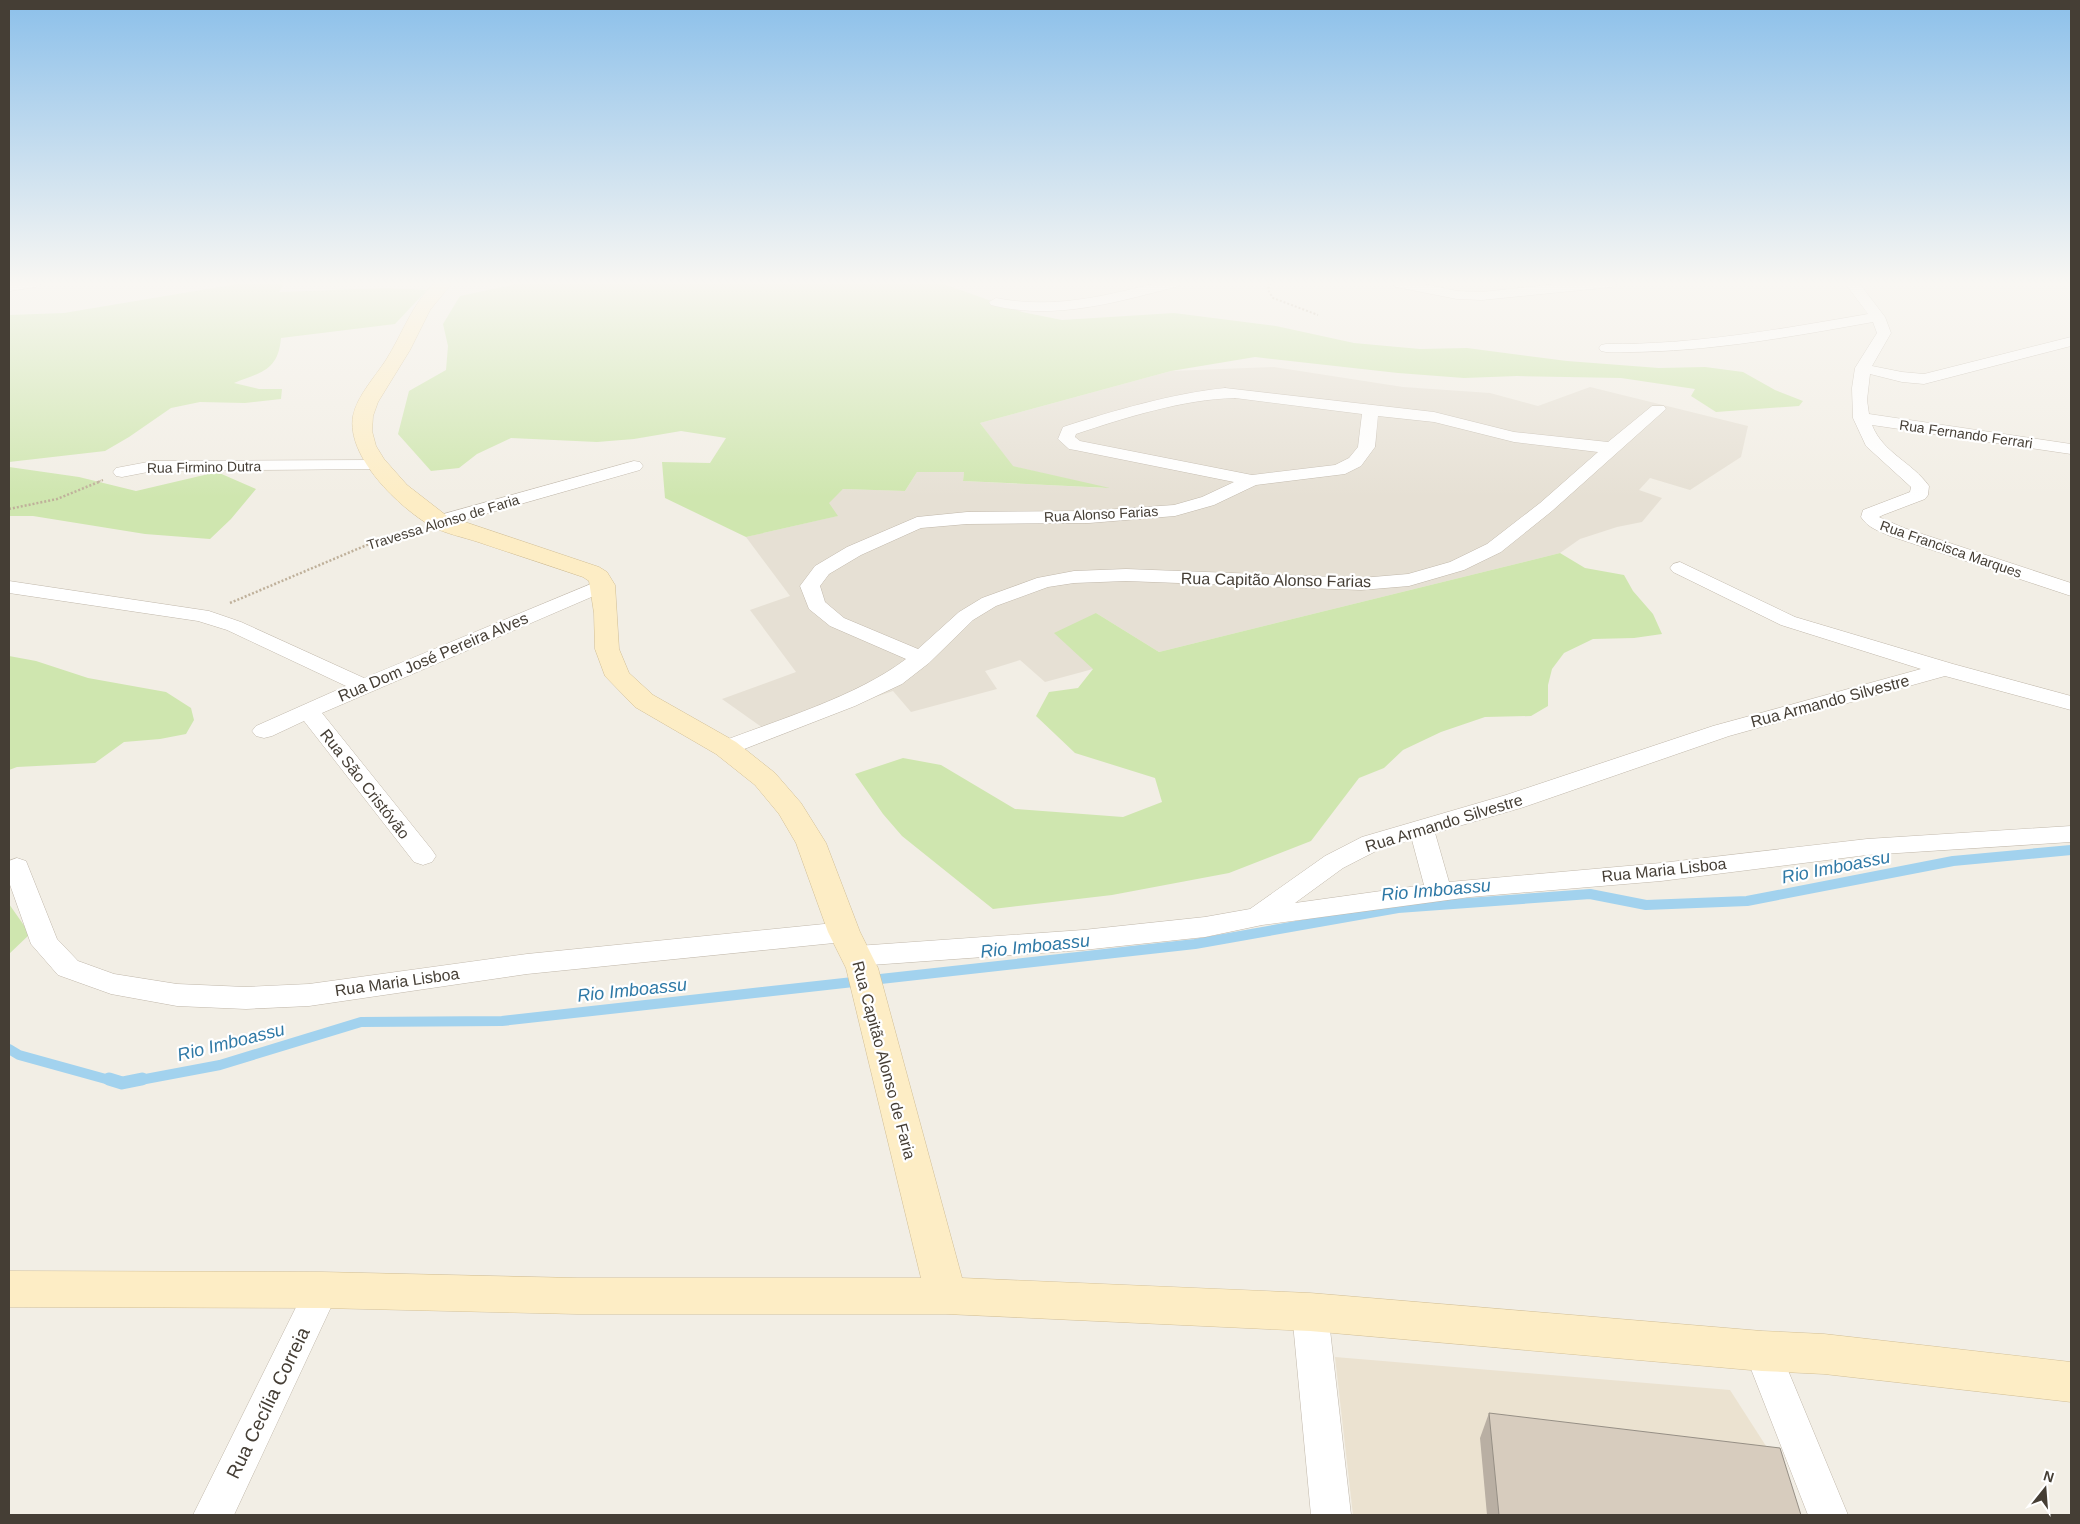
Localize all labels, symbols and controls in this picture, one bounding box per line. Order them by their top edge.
street label: Rua Fernando Ferrari [1898,417,2034,451]
street label: Rua Firmino Dutra [147,458,262,476]
street label: Travessa Alonso de Faria [365,491,521,553]
street label: Rua Alonso Farias [1043,503,1159,525]
street label: Rua Francisca Marques [1878,517,2024,581]
street label: Rua Capitão Alonso Farias [1181,570,1371,590]
street label: Rua Dom José Pereira Alves [336,609,530,705]
street label: Rua Armando Silvestre [1749,672,1911,730]
street label: Rua São Cristóvão [317,726,413,842]
street label: Rua Armando Silvestre [1363,791,1525,855]
water label: Rio Imboassu [1780,847,1892,887]
street label: Rua Maria Lisboa [1601,855,1727,885]
water label: Rio Imboassu [1380,875,1492,905]
water label: Rio Imboassu [979,930,1091,962]
street label: Rua Capitão Alonso de Faria [849,959,919,1161]
street label: Rua Maria Lisboa [334,965,460,999]
water label: Rio Imboassu [576,974,688,1006]
water label: Rio Imboassu [175,1019,287,1065]
street label: Rua Cecília Correia [222,1324,314,1482]
north arrow [2020,1464,2070,1514]
text: N [2042,1467,2056,1486]

